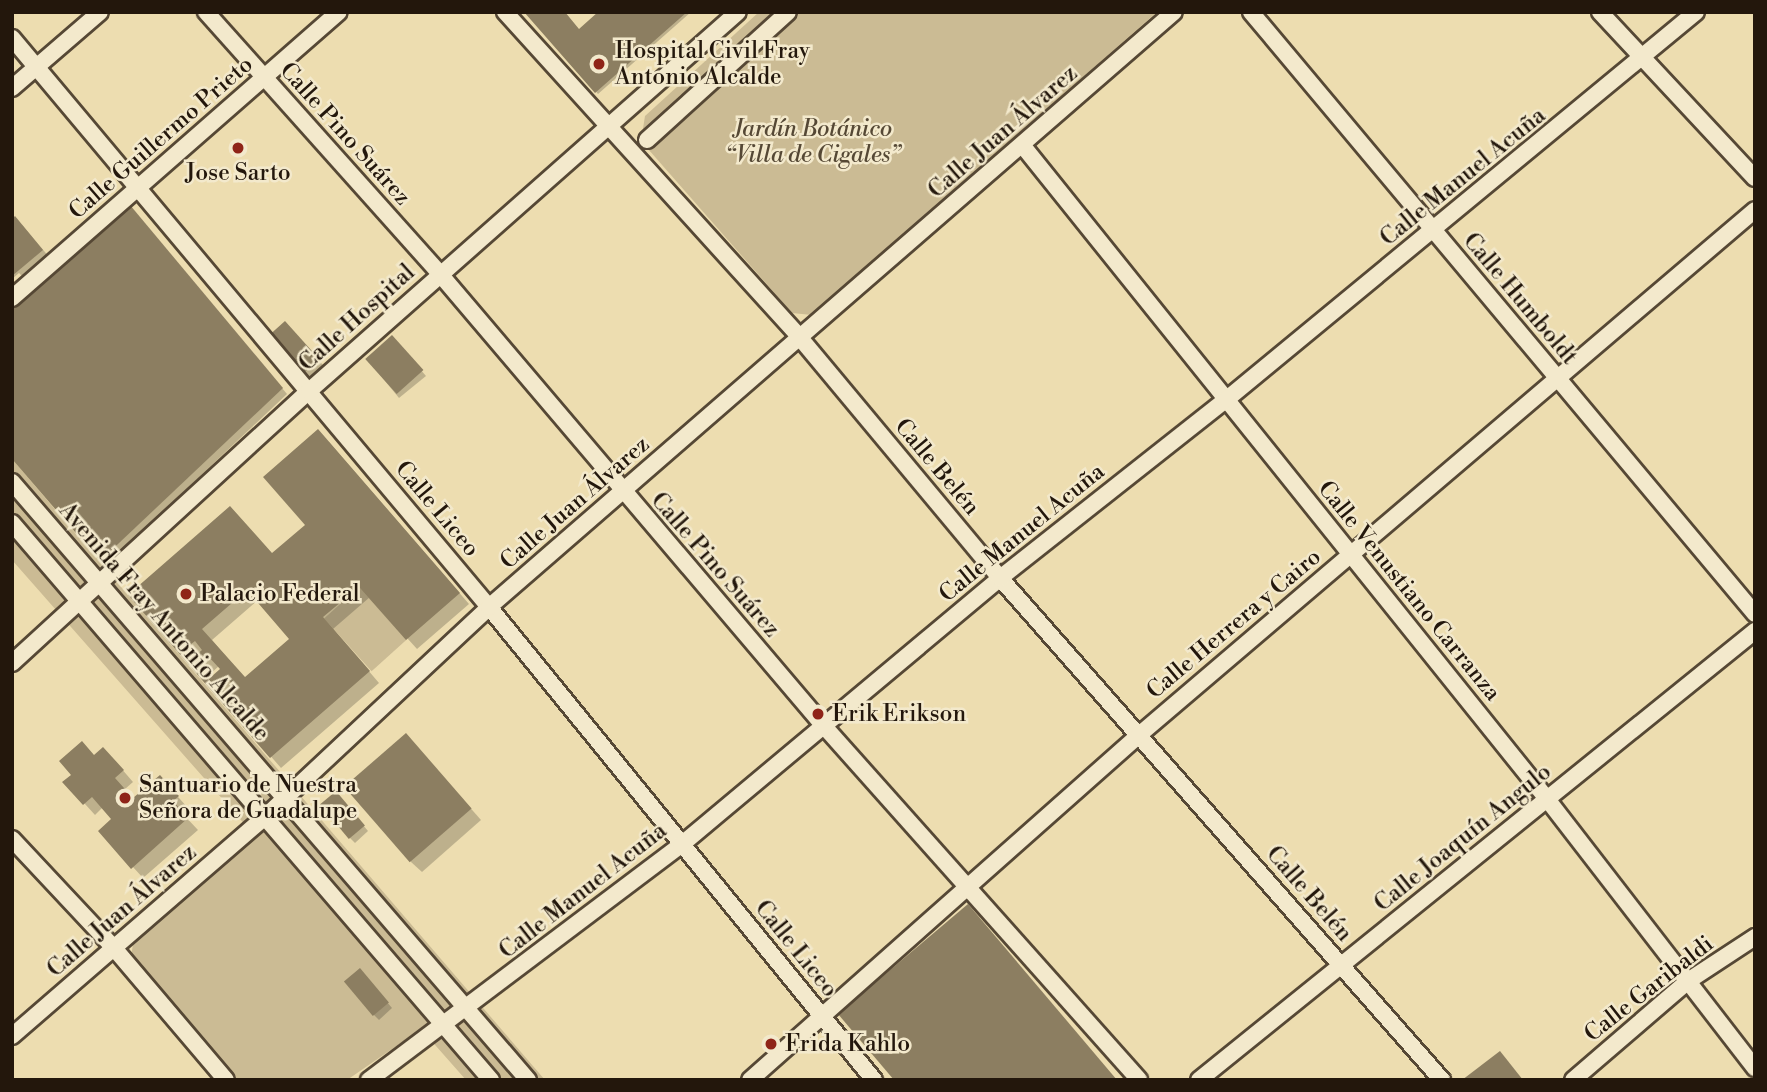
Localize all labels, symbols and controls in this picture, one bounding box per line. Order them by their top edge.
place label: Hospital Civil Fray Antonio Alcalde [615,37,810,91]
street label: Calle Guillermo Prieto [63,51,259,225]
marker: Hospital Civil Fray Antonio Alcalde [589,54,609,74]
street label: Calle Pino Suárez [274,57,416,211]
street label: Calle Juan Álvarez [923,60,1083,204]
street label: Calle Manuel Acuña [1375,102,1551,252]
park label: Jardín Botánico “Villa de Cigales” [725,115,901,169]
marker: Jose Sarto [230,140,246,156]
place label: Jose Sarto [185,159,291,187]
street label: Calle Humboldt [1457,228,1583,370]
street label: Calle Hospital [293,259,421,377]
street label: Calle Belén [889,413,985,521]
street label: Calle Juan Álvarez [495,431,655,575]
street label: Calle Liceo [389,456,485,562]
street label: Calle Manuel Acuña [934,458,1110,608]
street label: Calle Venustiano Carranza [1312,475,1506,707]
street label: Calle Pino Suárez [645,487,785,643]
street label: Avenida Fray Antonio Alcalde [53,497,275,747]
street label: Calle Herrera y Cairo [1141,543,1327,705]
place label: Palacio Federal [200,580,360,608]
marker: Palacio Federal [178,586,194,602]
place label: Erik Erikson [832,700,966,728]
marker: Erik Erikson [810,706,826,722]
street label: Calle Joaquín Angulo [1369,758,1557,918]
place label: Santuario de Nuestra Señora de Guadalupe [139,771,357,825]
marker: Santuario de Nuestra Señora de Guadalupe [117,790,133,806]
street label: Calle Manuel Acuña [494,817,672,965]
street label: Calle Juan Álvarez [42,839,202,983]
street label: Calle Belén [1260,841,1358,947]
street label: Calle Liceo [749,895,843,1003]
street label: Calle Garibaldi [1579,930,1719,1048]
place label: Frida Kahlo [785,1030,910,1058]
marker: Frida Kahlo [763,1036,779,1052]

